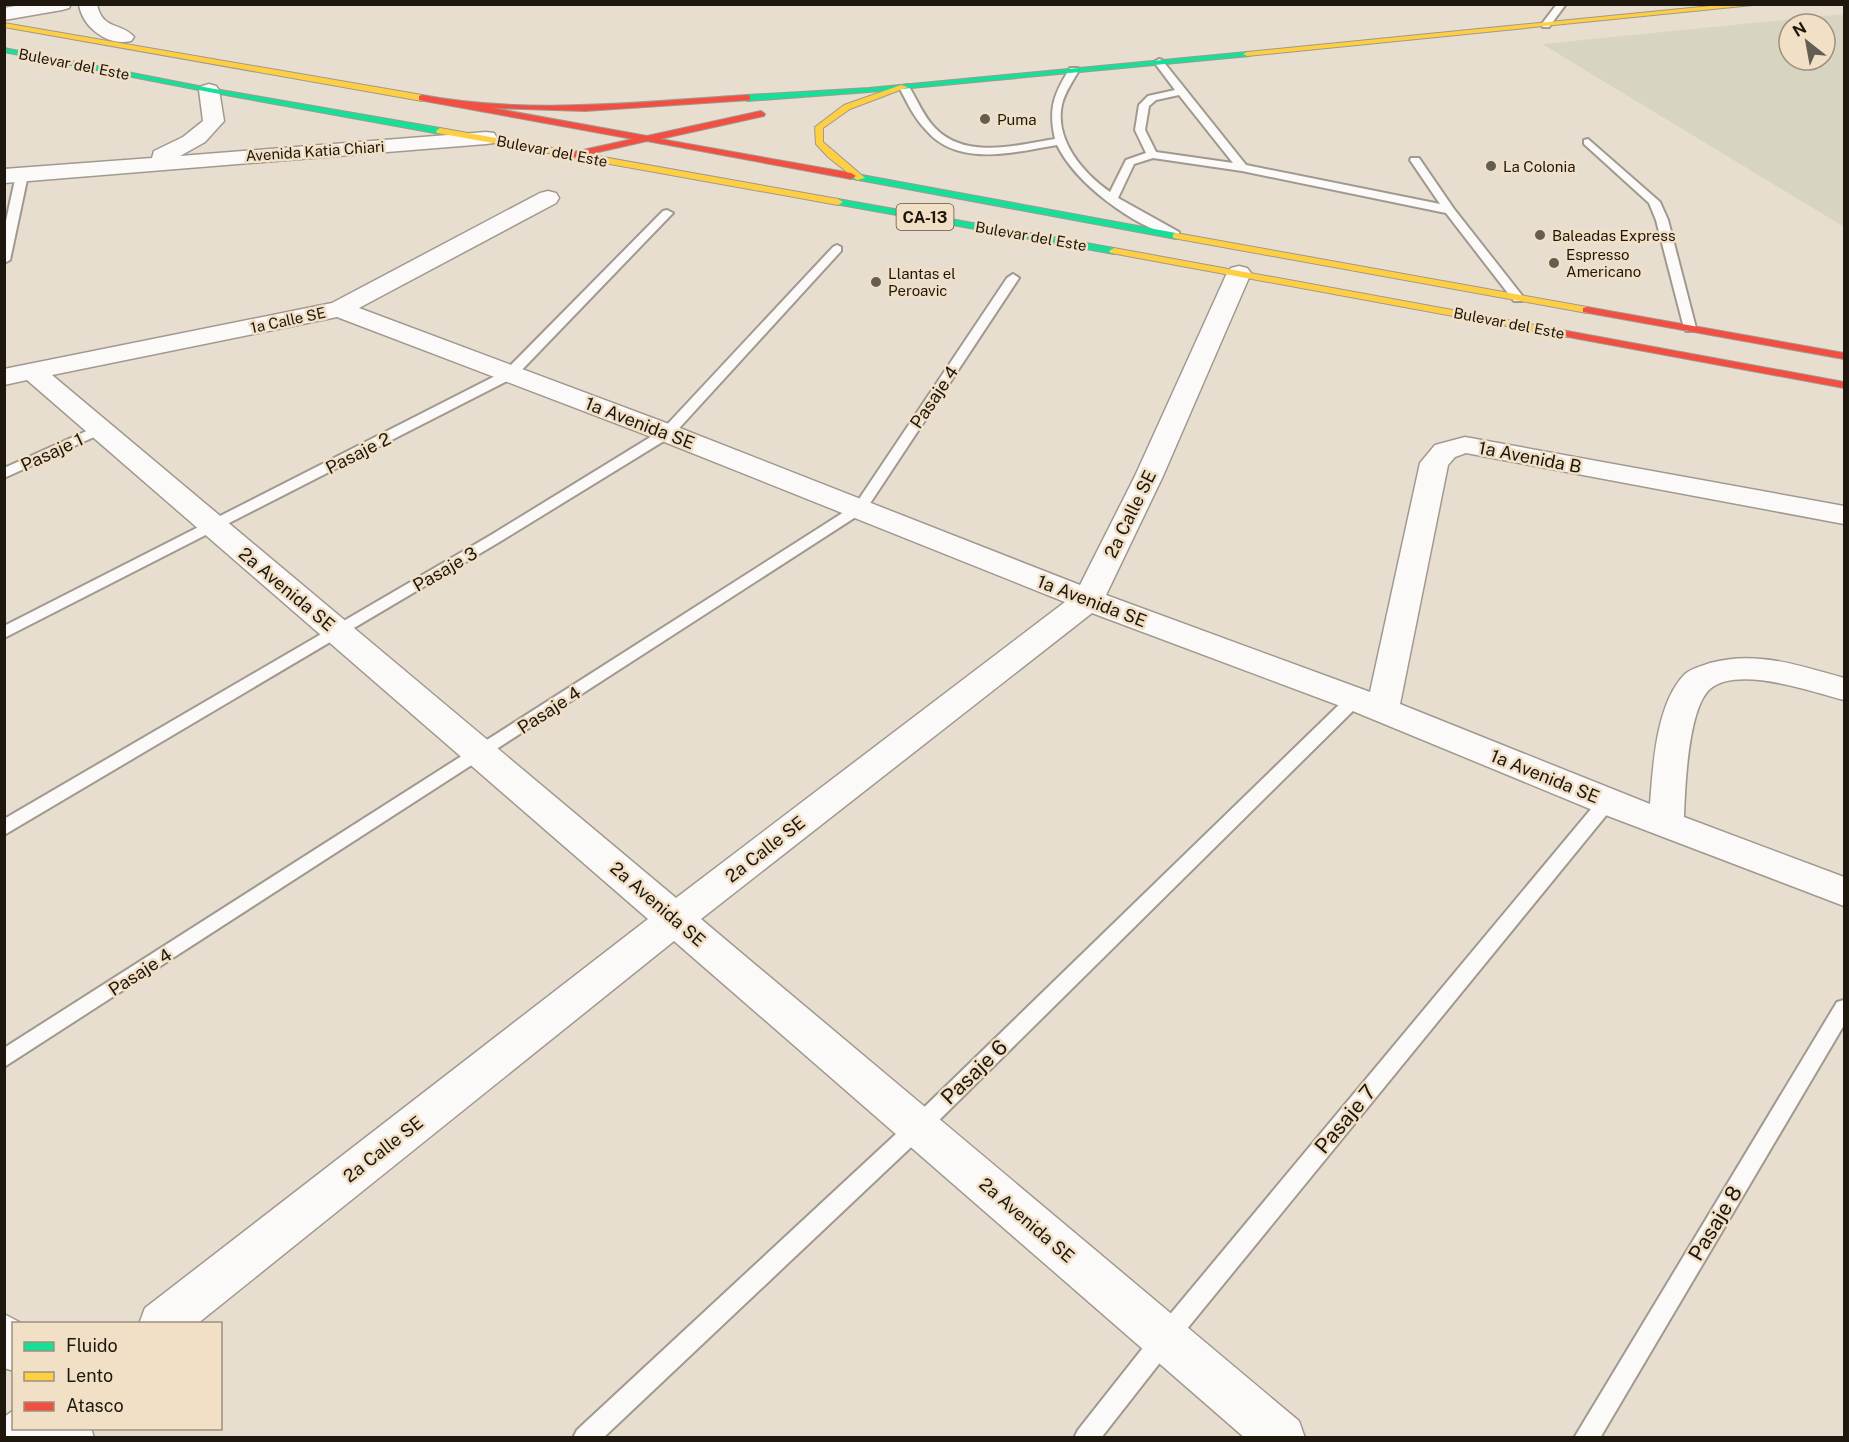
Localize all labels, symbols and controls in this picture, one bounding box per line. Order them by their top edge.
north arrow [1777,12,1837,72]
text: N [1789,18,1810,41]
street label: Bulevar del Este [17,45,131,83]
place label: Puma [997,111,1037,128]
marker: Puma [978,112,992,126]
street label: Bulevar del Este [495,132,609,170]
street label: Avenida Katia Chiari [245,138,385,164]
place label: La Colonia [1503,158,1575,175]
marker: La Colonia [1484,159,1498,173]
road number: CA-13 [896,204,954,230]
street label: Bulevar del Este [974,218,1088,254]
place label: Baleadas Express [1552,227,1675,244]
marker: Baleadas Express [1533,228,1547,242]
place label: Espresso Americano [1566,246,1641,280]
marker: Espresso Americano [1547,256,1561,270]
place label: Llantas el Peroavic [888,265,956,299]
marker: Llantas el Peroavic [869,275,883,289]
street label: 1a Calle SE [249,304,327,336]
street label: Bulevar del Este [1452,304,1566,342]
street label: Pasaje 4 [906,362,962,432]
street label: 1a Avenida SE [582,392,698,454]
street label: Pasaje 1 [17,428,87,476]
street label: Pasaje 2 [322,428,394,478]
street label: 1a Avenida B [1477,437,1583,477]
street label: 2a Calle SE [1100,467,1160,561]
street label: Pasaje 3 [409,542,481,596]
street label: 2a Avenida SE [235,543,339,635]
street label: 1a Avenida SE [1034,570,1150,632]
street label: Pasaje 4 [514,682,584,738]
street label: 1a Avenida SE [1488,745,1602,807]
street label: 2a Calle SE [721,811,809,887]
street label: 2a Avenida SE [606,857,710,951]
street label: Pasaje 4 [105,944,175,1000]
street label: Pasaje 6 [936,1034,1012,1110]
street label: Pasaje 7 [1309,1080,1381,1158]
street label: 2a Calle SE [339,1111,427,1187]
street label: 2a Avenida SE [975,1173,1079,1267]
street label: Pasaje 8 [1683,1181,1747,1265]
legend [12,1322,222,1430]
text: Fluido [66,1335,118,1356]
text: Lento [66,1365,113,1386]
text: Atasco [66,1395,124,1416]

